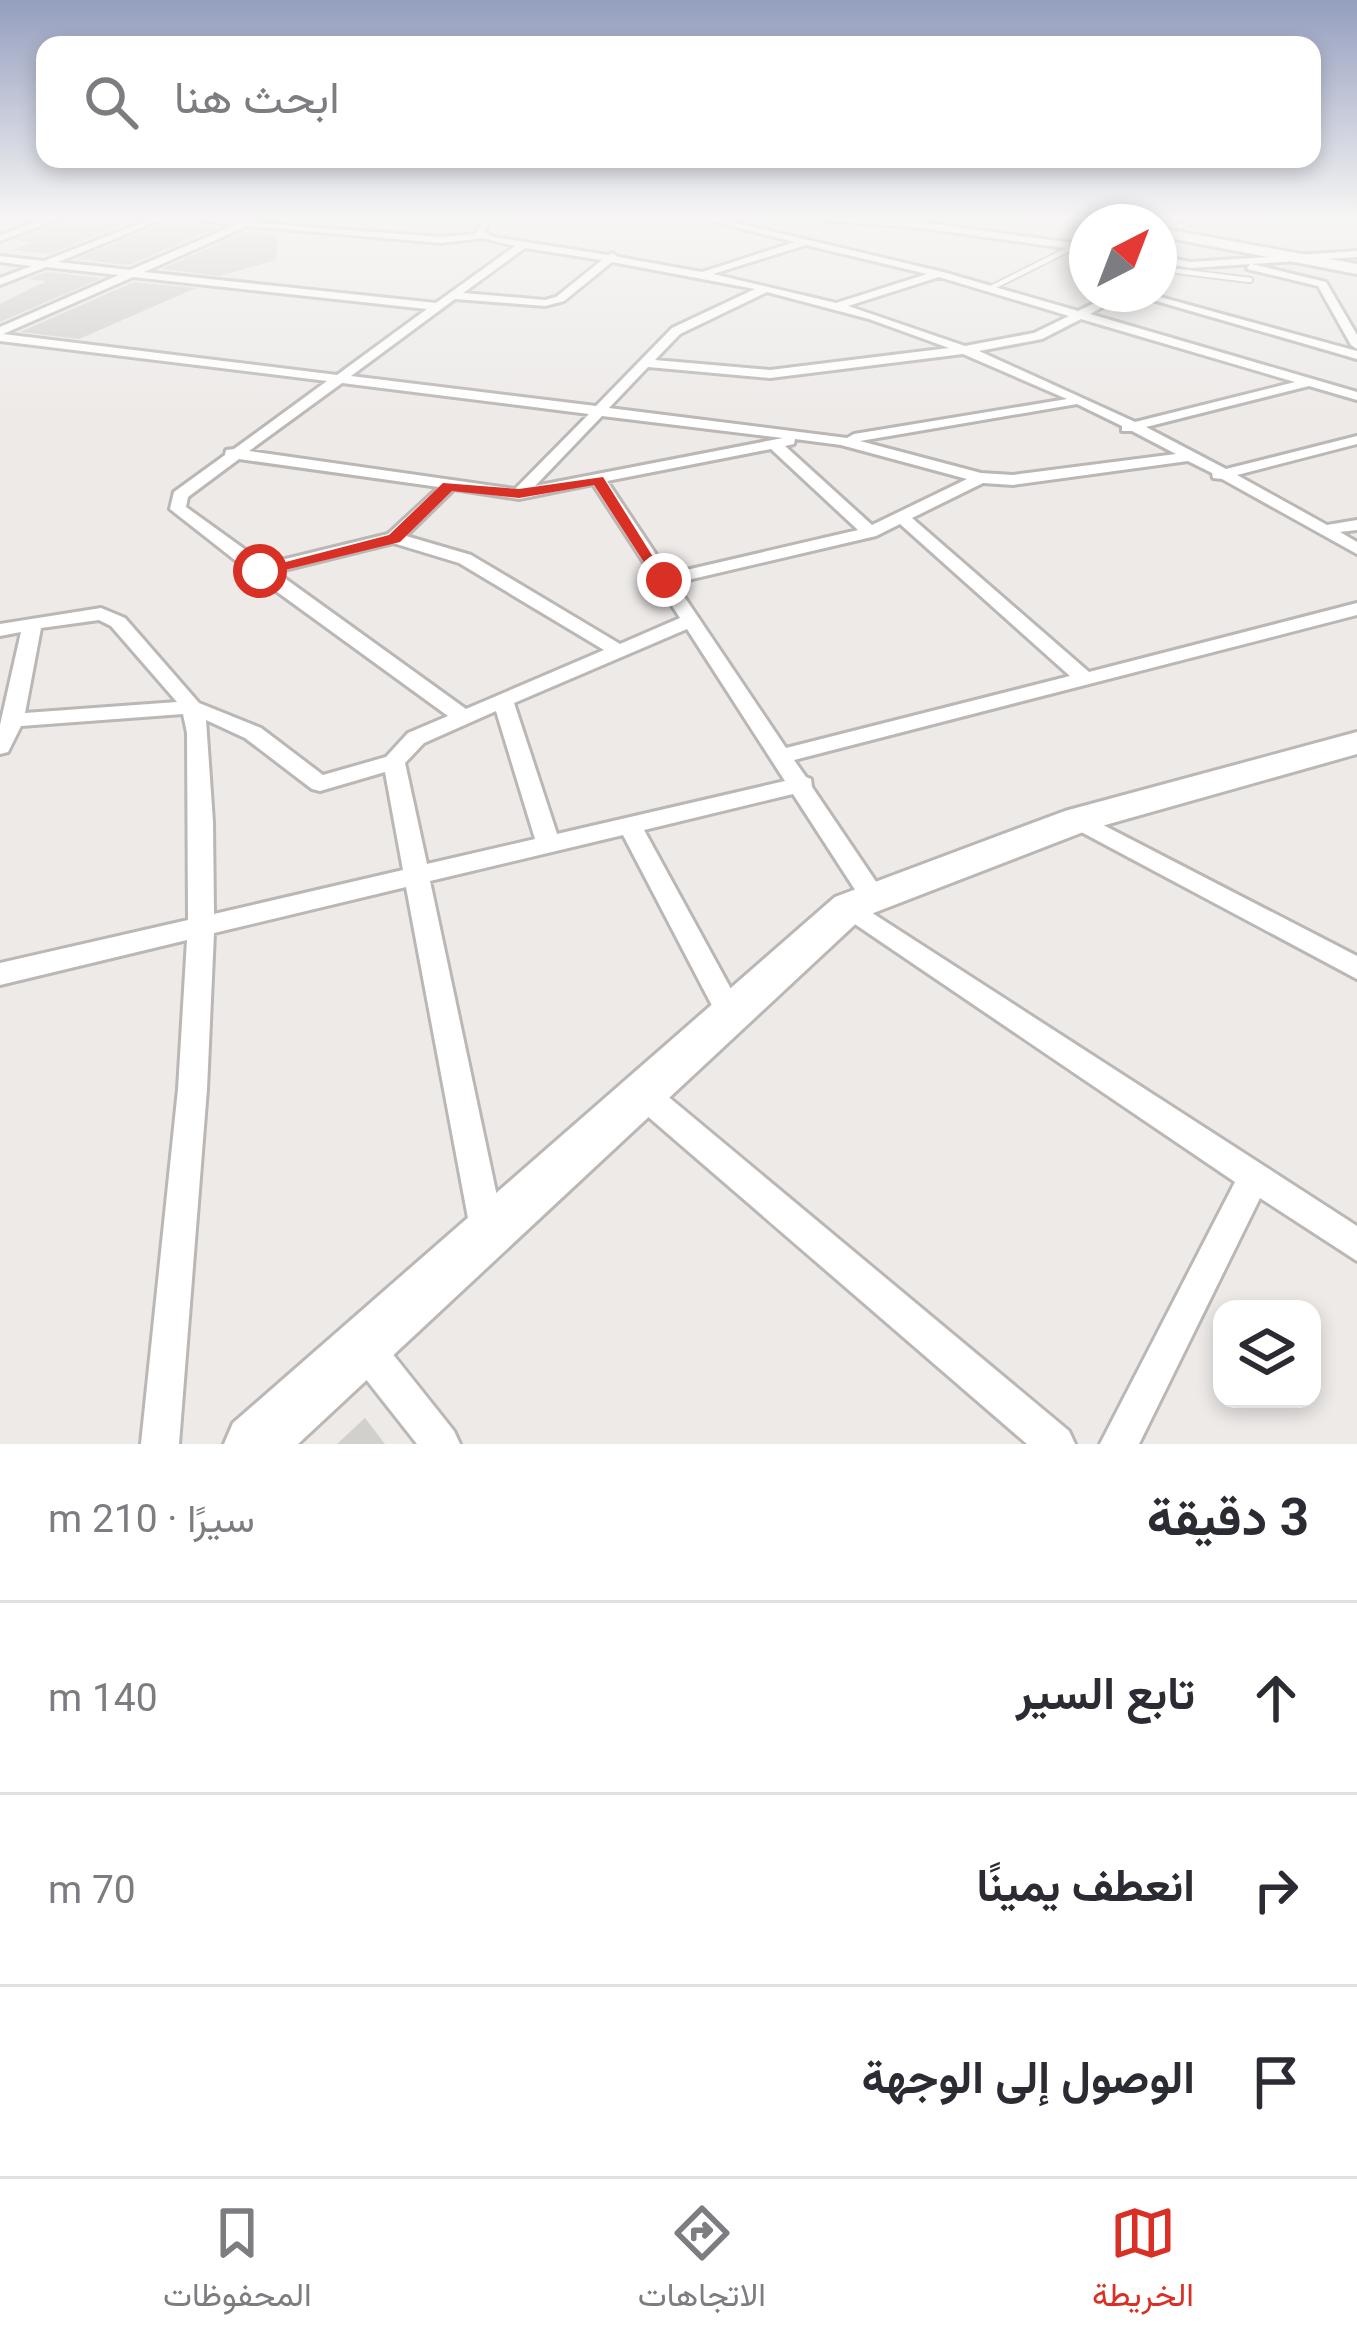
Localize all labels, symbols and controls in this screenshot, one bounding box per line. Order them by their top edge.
search box [36,36,1321,168]
icon: search [78,69,144,135]
text: ابحث هنا [174,71,340,124]
north arrow [1069,204,1177,312]
route start [233,544,287,598]
route end [637,553,691,607]
map controls [1213,1300,1321,1408]
button: layers [1213,1300,1321,1408]
text: 3 دقيقة [1147,1488,1309,1547]
text: سيرًا · 210 m [48,1496,255,1542]
icon: ahead [1243,1665,1309,1731]
text: تابع السير [1016,1667,1195,1720]
text: 140 m [48,1675,158,1721]
icon: right [1243,1857,1309,1923]
text: انعطف يمينًا [976,1859,1195,1912]
text: 70 m [48,1867,136,1913]
icon: arrive [1243,2049,1309,2115]
text: الوصول إلى الوجهة [862,2051,1195,2104]
tab: المحفوظات [163,2200,312,2324]
tab: الاتجاهات [638,2200,766,2324]
tab: الخريطة [1092,2200,1194,2324]

